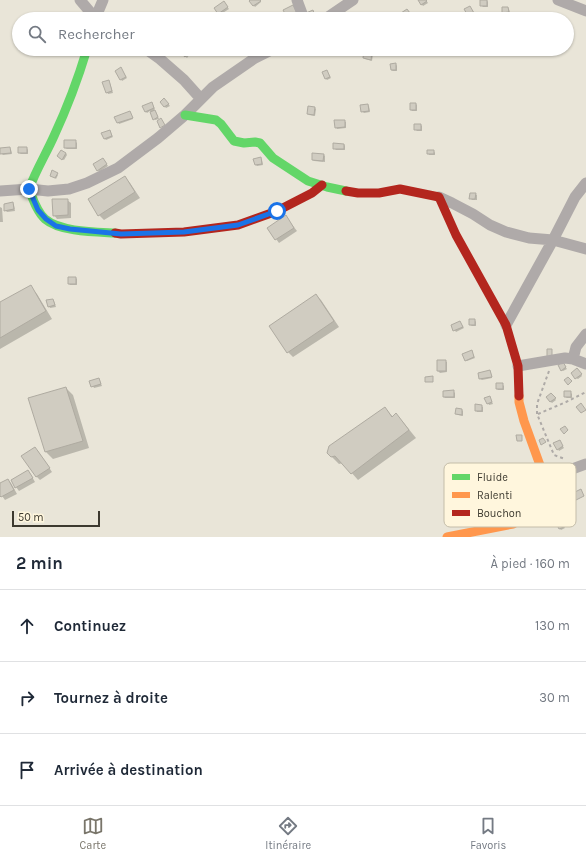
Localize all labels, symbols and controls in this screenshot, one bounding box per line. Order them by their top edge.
search box [12,12,574,56]
icon: search [26,23,48,45]
text: Rechercher [58,25,135,43]
route end [20,180,38,198]
route start [268,202,286,220]
legend [444,463,576,527]
text: Fluide [477,471,508,484]
text: Ralenti [477,489,513,502]
text: Bouchon [477,507,521,520]
scale bar [12,509,100,528]
text: 50 m [18,511,44,524]
text: 2 min [16,553,63,573]
text: À pied · 160 m [490,556,570,571]
icon: ahead [16,615,38,637]
text: Continuez [54,617,126,635]
text: 130 m [535,618,570,633]
icon: right [16,687,38,709]
text: Tournez à droite [54,689,168,707]
text: 30 m [539,690,570,705]
icon: arrive [16,759,38,781]
text: Arrivée à destination [54,761,203,779]
tab: Carte [80,815,106,852]
tab: Itinéraire [265,815,311,852]
tab: Favoris [470,815,506,852]

